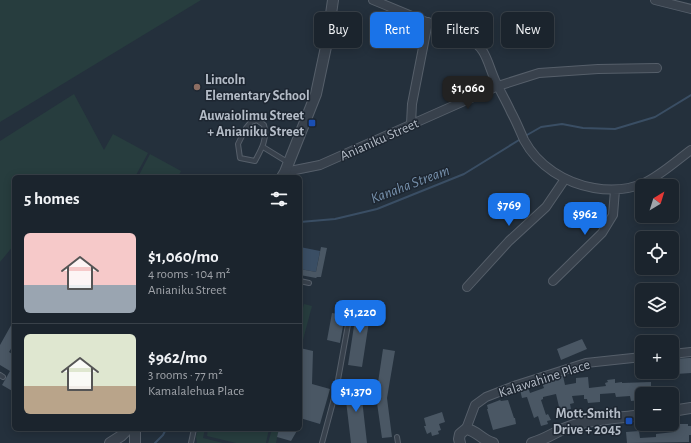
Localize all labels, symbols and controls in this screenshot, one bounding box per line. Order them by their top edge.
chip: Buy [314,12,362,48]
chip: Rent [370,12,424,48]
chip: Filters [432,12,493,48]
chip: New [501,12,554,48]
place label: Lincoln Elementary School [205,73,310,103]
pin: $1,060 [435,76,501,110]
marker: Lincoln Elementary School [192,82,202,92]
text: $1,060 [451,82,485,95]
place label: Auwaiolimu Street + Anianiku Street [199,109,304,139]
street label: Anianiku Street [338,116,421,163]
marker: Auwaiolimu Street + Anianiku Street [307,118,317,128]
water label: Kanaha Stream [369,163,452,206]
north arrow [635,179,679,223]
map controls [635,179,679,431]
icon: filters [268,188,290,210]
text: 5 homes [24,190,80,207]
pin: $769 [485,193,533,227]
text: $769 [497,199,521,212]
pin: $962 [561,202,609,236]
text: $962 [573,208,597,221]
button: locate [635,231,679,275]
text: $1,060/mo [148,248,219,265]
icon: home [56,249,104,297]
text: 4 rooms · 104 m² [148,268,230,281]
button: layers [635,283,679,327]
text: Anianiku Street [148,284,226,297]
pin: $1,220 [327,300,393,334]
text: $1,220 [344,306,376,319]
button: + [635,335,679,379]
text: $962/mo [148,349,207,366]
icon: home [56,350,104,398]
street label: Kalawahine Place [497,358,592,400]
text: 3 rooms · 77 m² [148,369,223,382]
pin: $1,370 [323,379,389,413]
text: Kamalalehua Place [148,385,244,398]
text: $1,370 [340,385,372,398]
button: − [635,387,679,431]
place label: Mott-Smith Drive + 2045 [553,407,621,437]
marker: Mott-Smith Drive + 2045 [624,416,634,426]

